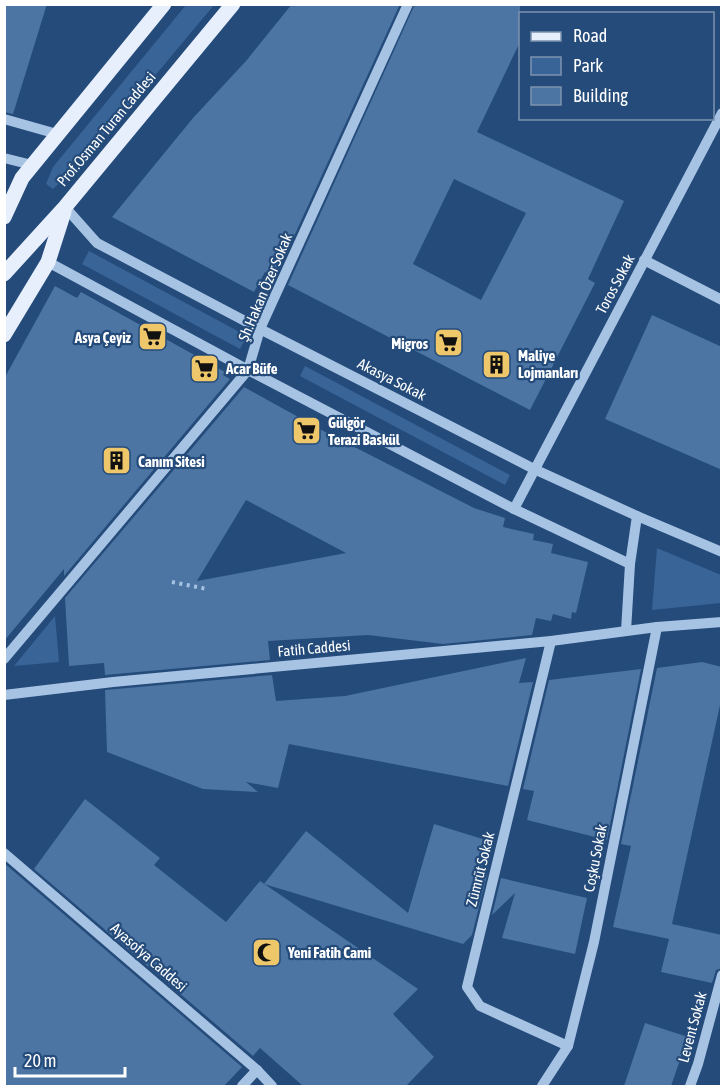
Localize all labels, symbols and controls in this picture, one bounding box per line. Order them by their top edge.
legend [519,12,714,120]
text: Road [573,25,607,46]
text: Park [573,55,603,76]
street label: Prof.Osman Turan Caddesi [53,68,159,190]
text: Building [573,85,628,106]
street label: Şh.Hakan Özer Sokak [235,230,296,344]
street label: Toros Sokak [592,251,638,317]
supermarket icon: Asya Çeyiz [136,321,168,353]
supermarket icon: Migros [433,327,465,359]
place label: Asya Çeyiz [74,329,132,346]
place label: Migros [391,335,429,352]
place label: Maliye Lojmanları [518,347,578,381]
building icon: Maliye Lojmanları [481,348,513,380]
supermarket icon: Acar Büfe [189,352,221,384]
street label: Akasya Sokak [355,354,430,404]
place label: Acar Büfe [225,360,278,377]
place label: Gülgör Terazi Baskül [328,414,401,448]
supermarket icon: Gülgör Terazi Baskül [291,415,323,447]
building icon: Canım Sitesi [101,445,133,477]
place label: Canım Sitesi [138,453,205,470]
street label: Fatih Caddesi [277,636,351,660]
street label: Coşku Sokak [580,822,610,893]
street label: Zümrüt Sokak [463,830,498,908]
street label: Ayasofya Caddesi [107,919,191,995]
mosque icon: Yeni Fatih Cami [251,936,283,968]
place label: Yeni Fatih Cami [287,944,371,961]
street label: Levent Sokak [674,989,710,1064]
scale bar [15,1040,124,1078]
text: 20 m [24,1050,56,1071]

